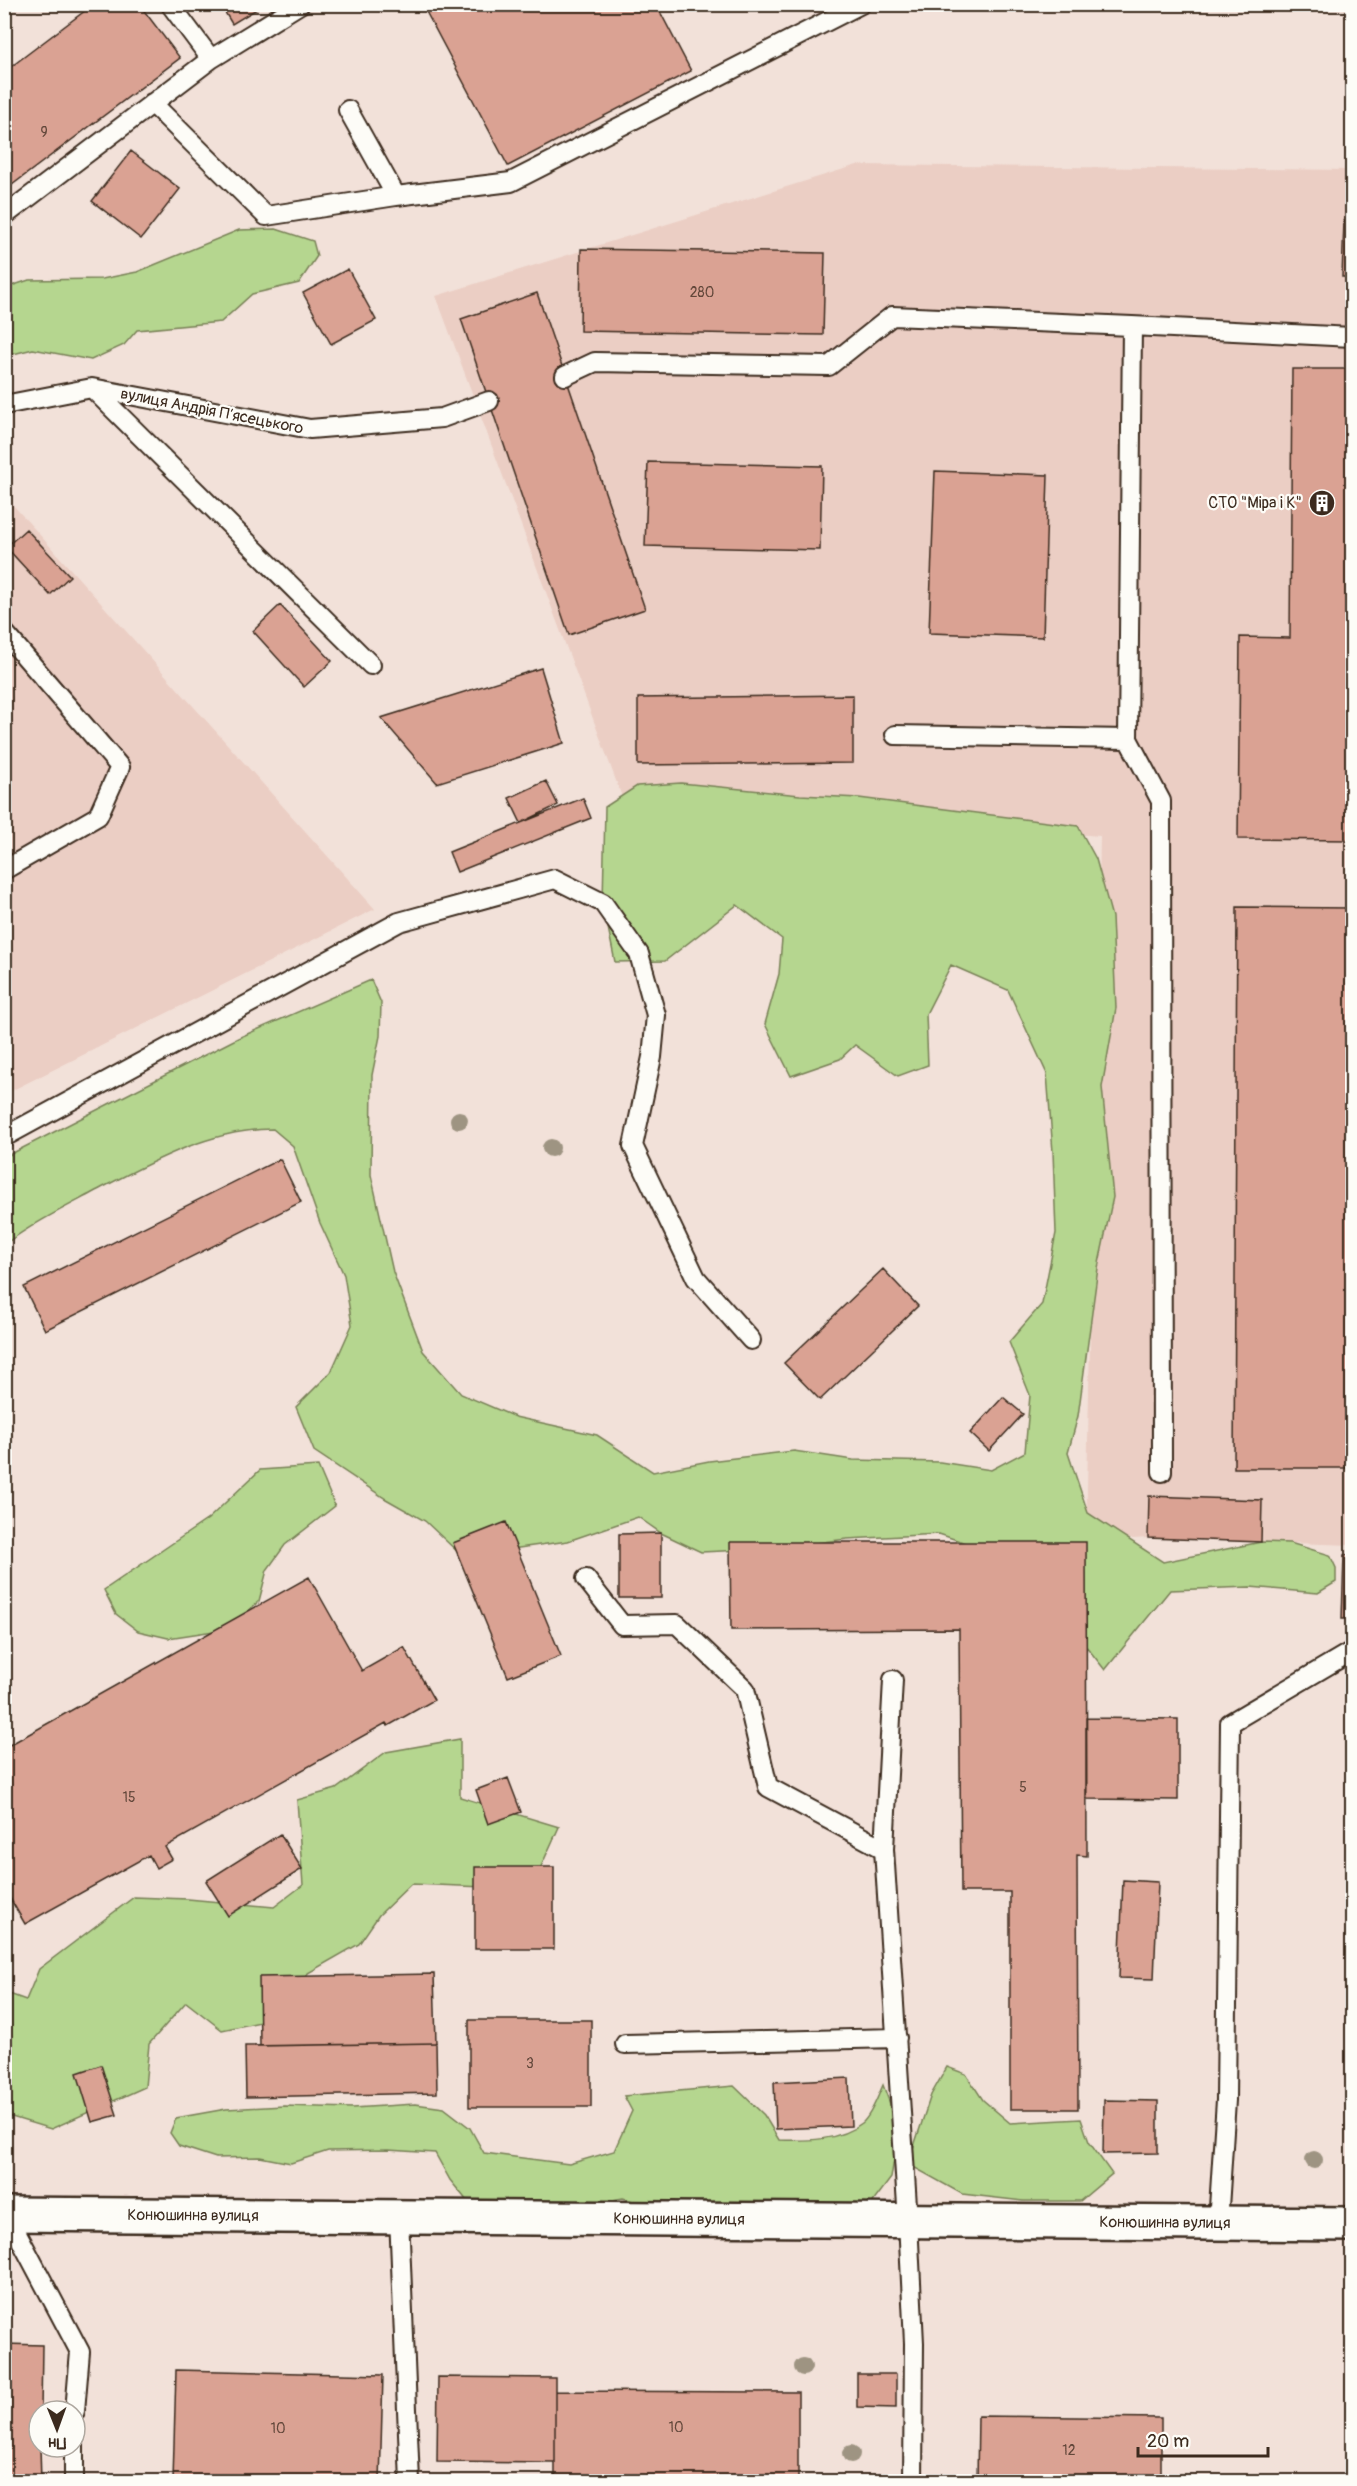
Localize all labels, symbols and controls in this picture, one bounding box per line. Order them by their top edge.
house number: 9 [40,124,48,141]
house number: 280 [690,284,714,301]
street label: вулиця Андрія Пʼясецького [119,383,305,439]
building icon: СТО "Міра і К" [1307,488,1337,518]
place label: СТО "Міра і К" [1208,493,1302,513]
house number: 5 [1019,1779,1027,1796]
house number: 15 [122,1789,136,1806]
house number: 3 [526,2055,534,2072]
street label: Конюшинна вулиця [127,2205,259,2226]
street label: Конюшинна вулиця [613,2209,745,2229]
street label: Конюшинна вулиця [1099,2212,1231,2233]
north arrow [27,2399,87,2459]
house number: 10 [668,2419,684,2436]
house number: 10 [270,2420,286,2437]
scale bar [1138,2420,1268,2458]
text: 20 m [1147,2430,1189,2453]
text: Пн [48,2433,66,2453]
house number: 12 [1062,2442,1076,2459]

